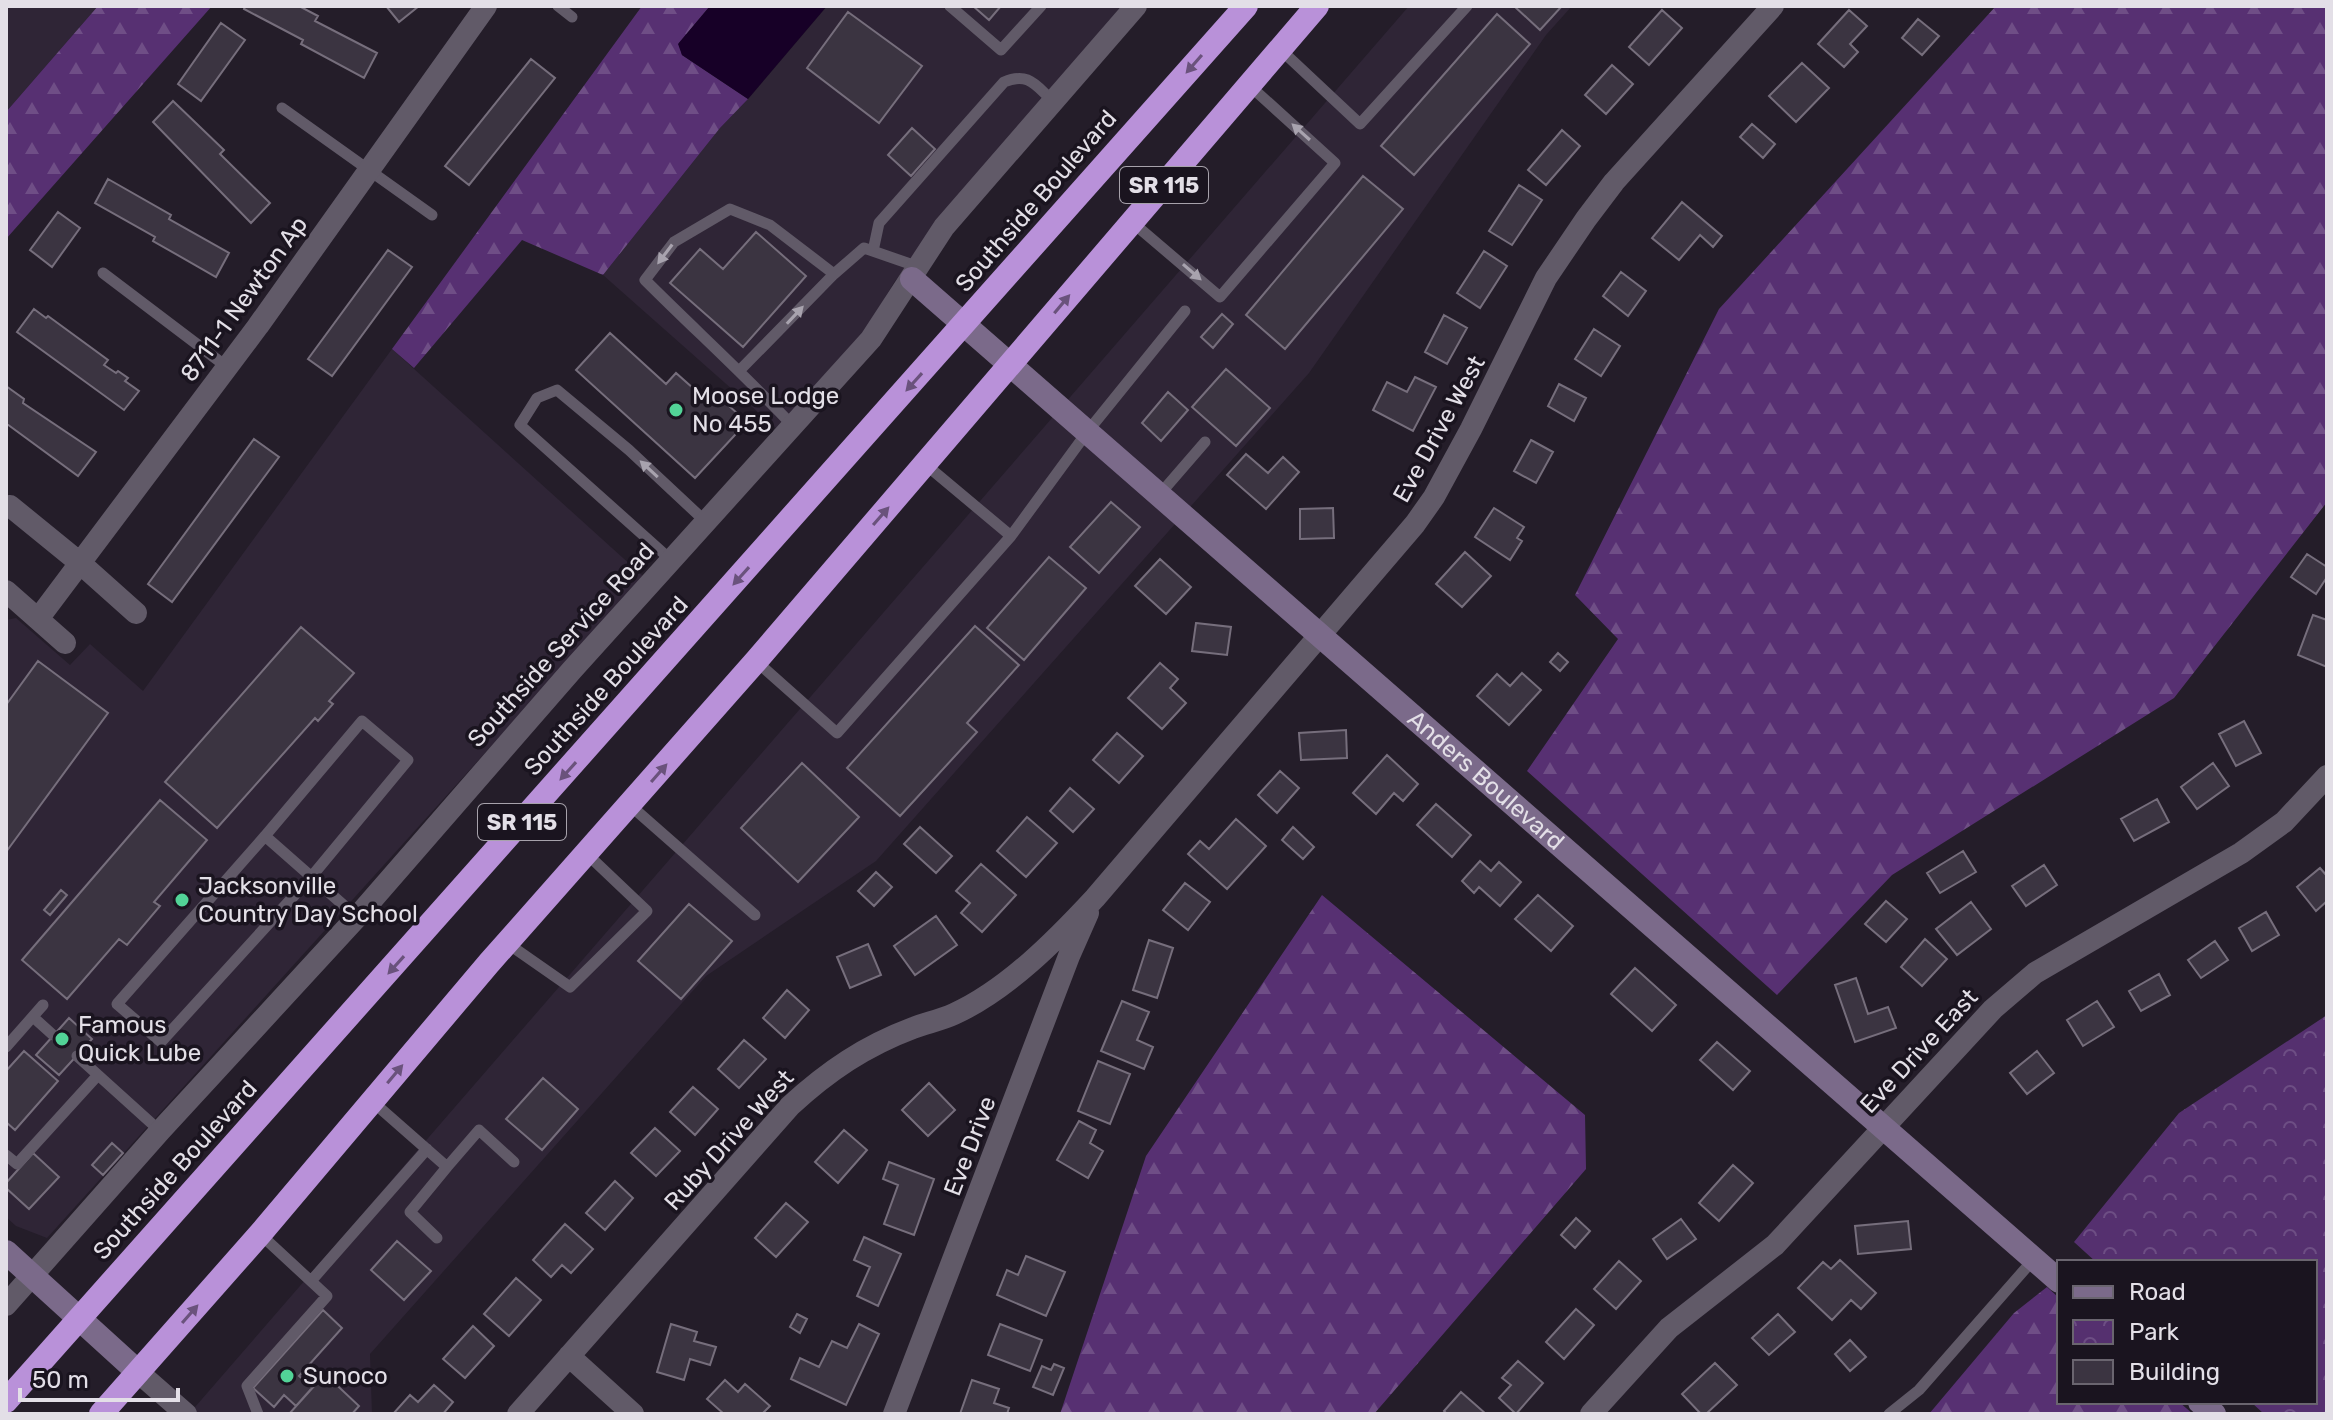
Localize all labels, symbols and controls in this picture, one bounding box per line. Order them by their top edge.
one-way arrow [1186,55,1204,74]
street label: Southside Boulevard [950,105,1122,297]
one-way arrow [1291,124,1311,141]
road number: SR 115 [1120,167,1208,203]
street label: 8711-1 Newton Ap [175,211,313,387]
one-way arrow [657,244,673,264]
one-way arrow [1182,263,1201,281]
one-way arrow [1053,295,1070,315]
one-way arrow [786,306,804,325]
street label: Eve Drive West [1387,351,1491,507]
one-way arrow [906,371,923,391]
place label: Moose Lodge No 455 [692,382,839,438]
marker: Moose Lodge No 455 [667,401,685,419]
one-way arrow [640,460,659,478]
one-way arrow [871,506,889,525]
street label: Southside Service Road [462,537,660,753]
one-way arrow [733,566,750,586]
street label: Southside Boulevard [518,591,694,781]
street label: Anders Boulevard [1402,705,1570,856]
one-way arrow [560,761,578,780]
one-way arrow [650,763,667,783]
road number: SR 115 [478,804,566,840]
place label: Jacksonville Country Day School [198,872,418,928]
marker: Jacksonville Country Day School [173,891,191,909]
one-way arrow [387,955,405,974]
street label: Eve Drive East [1854,983,1984,1119]
place label: Famous Quick Lube [78,1011,201,1067]
marker: Famous Quick Lube [53,1030,71,1048]
one-way arrow [386,1064,403,1084]
street label: Ruby Drive West [659,1064,799,1216]
street label: Southside Boulevard [87,1075,263,1265]
street label: Eve Drive [938,1092,1002,1200]
legend [2057,1260,2317,1404]
text: Road [2129,1278,2186,1306]
one-way arrow [181,1304,198,1324]
text: Park [2129,1318,2180,1346]
scale bar [20,1352,178,1402]
text: Building [2129,1358,2220,1386]
place label: Sunoco [303,1362,388,1390]
text: 50 m [32,1366,89,1394]
marker: Sunoco [278,1367,296,1385]

